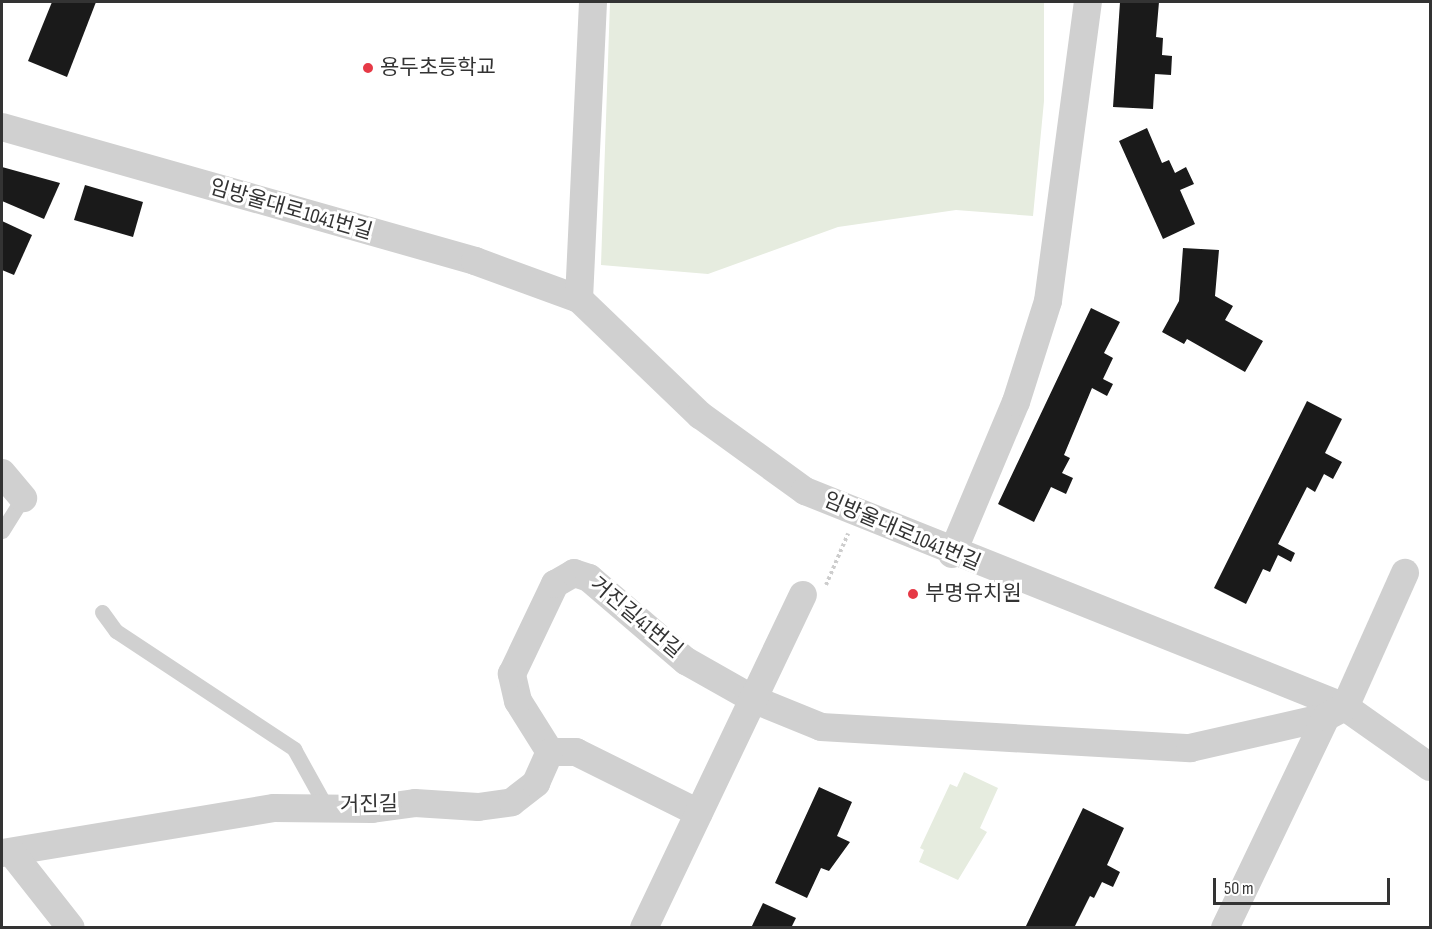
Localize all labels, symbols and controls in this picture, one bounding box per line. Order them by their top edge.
place label: 용두초등학교 [380,55,496,81]
marker: 용두초등학교 [361,61,375,75]
street label: 임방울대로1041번길 [207,175,375,245]
street label: 임방울대로1041번길 [820,488,984,576]
street label: 거진길41번길 [585,572,687,664]
place label: 부명유치원 [925,581,1022,607]
marker: 부명유치원 [906,587,920,601]
street label: 거진길 [340,792,398,818]
scale bar [1216,866,1393,904]
text: 50 m [1224,878,1254,899]

